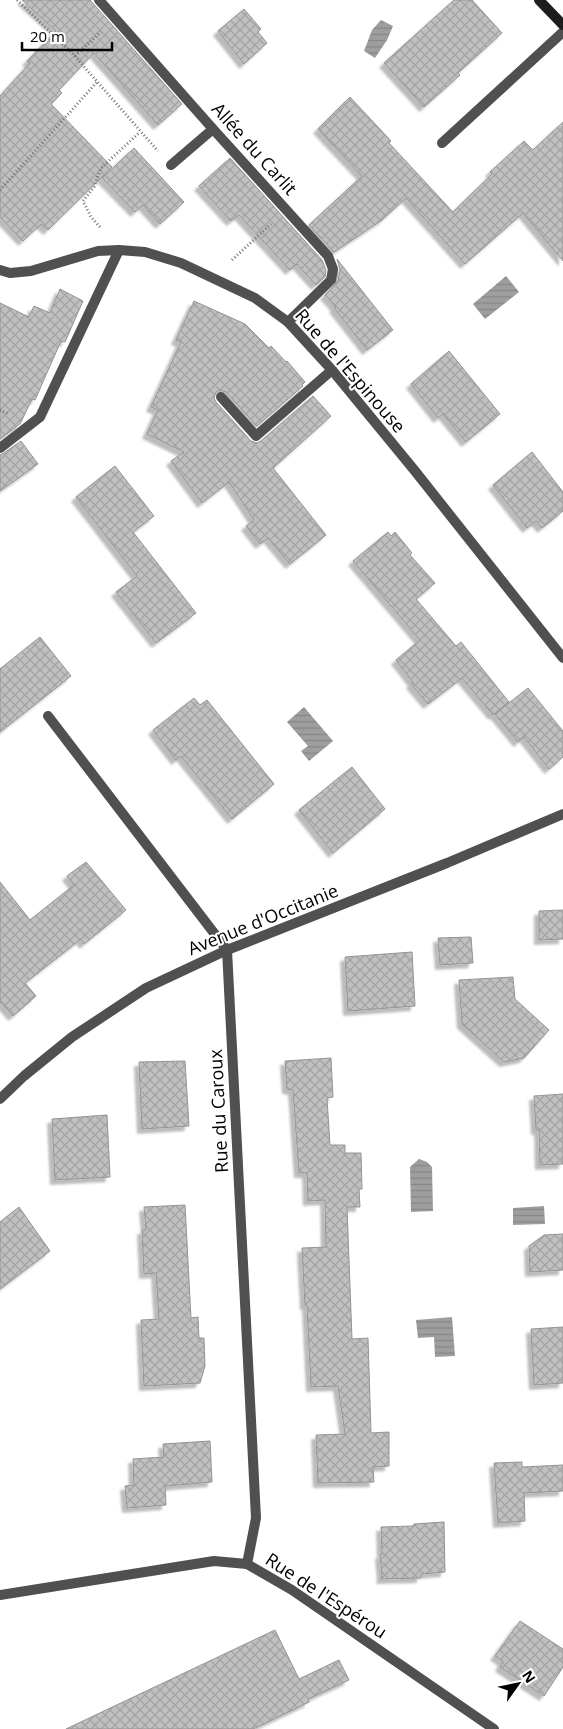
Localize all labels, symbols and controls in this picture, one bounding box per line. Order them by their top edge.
scale bar [22,20,112,52]
text: 20 m [30,26,65,46]
street label: Allée du Carlit [207,97,303,200]
street label: Rue de l'Espinouse [290,303,411,437]
street label: Avenue d'Occitanie [184,878,341,960]
street label: Rue du Caroux [203,1048,233,1173]
street label: Rue de l'Espérou [261,1547,392,1643]
north arrow [493,1659,543,1709]
text: N [518,1667,540,1687]

